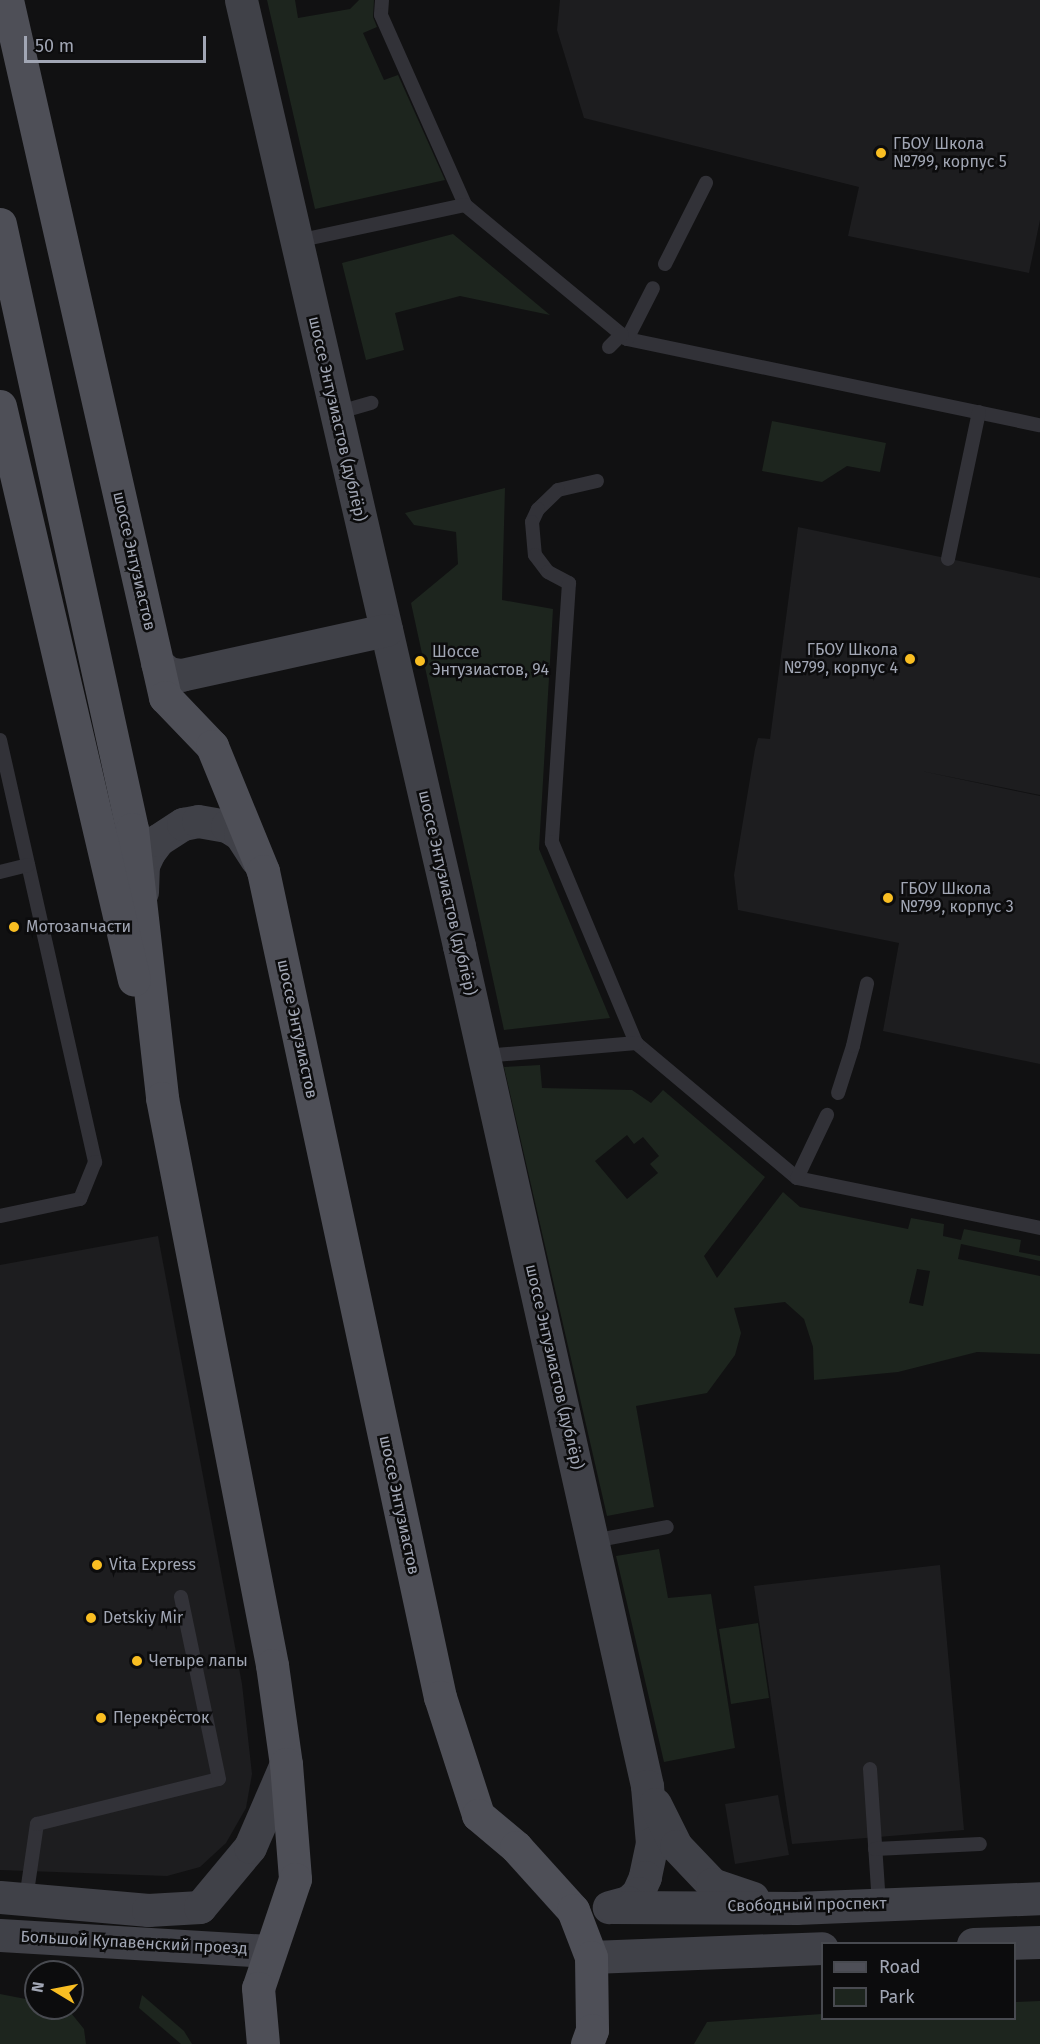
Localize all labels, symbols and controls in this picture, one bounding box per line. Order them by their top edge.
scale bar [27,24,208,62]
text: 50 m [35,35,74,57]
place label: ГБОУ Школа №799, корпус 5 [893,134,1007,172]
marker: ГБОУ Школа №799, корпус 5 [874,146,888,160]
street label: шоссе Энтузиастов (дублёр) [304,315,370,523]
street label: шоссе Энтузиастов [109,490,159,632]
place label: ГБОУ Школа №799, корпус 4 [784,640,898,678]
place label: Шоссе Энтузиастов, 94 [432,642,549,680]
marker: ГБОУ Школа №799, корпус 4 [903,652,917,666]
marker: Шоссе Энтузиастов, 94 [413,654,427,668]
street label: шоссе Энтузиастов (дублёр) [414,789,480,997]
place label: ГБОУ Школа №799, корпус 3 [900,879,1014,917]
marker: ГБОУ Школа №799, корпус 3 [881,891,895,905]
place label: Мотозапчасти [26,917,131,937]
marker: Мотозапчасти [7,920,21,934]
street label: шоссе Энтузиастов [273,958,321,1100]
street label: шоссе Энтузиастов (дублёр) [521,1263,587,1471]
street label: шоссе Энтузиастов [375,1434,423,1576]
place label: Vita Express [109,1555,196,1575]
marker: Vita Express [90,1558,104,1572]
place label: Detskiy Mir [103,1608,183,1628]
marker: Detskiy Mir [84,1611,98,1625]
place label: Четыре лапы [149,1651,248,1671]
marker: Четыре лапы [130,1654,144,1668]
place label: Перекрёсток [113,1708,209,1728]
marker: Перекрёсток [94,1711,108,1725]
street label: Свободный проспект [727,1894,887,1916]
street label: Большой Купавенский проезд [20,1927,248,1959]
legend [821,1942,1016,2020]
text: Road [879,1956,921,1978]
north arrow [24,1960,84,2020]
text: N [27,1980,48,1994]
text: Park [879,1986,914,2008]

